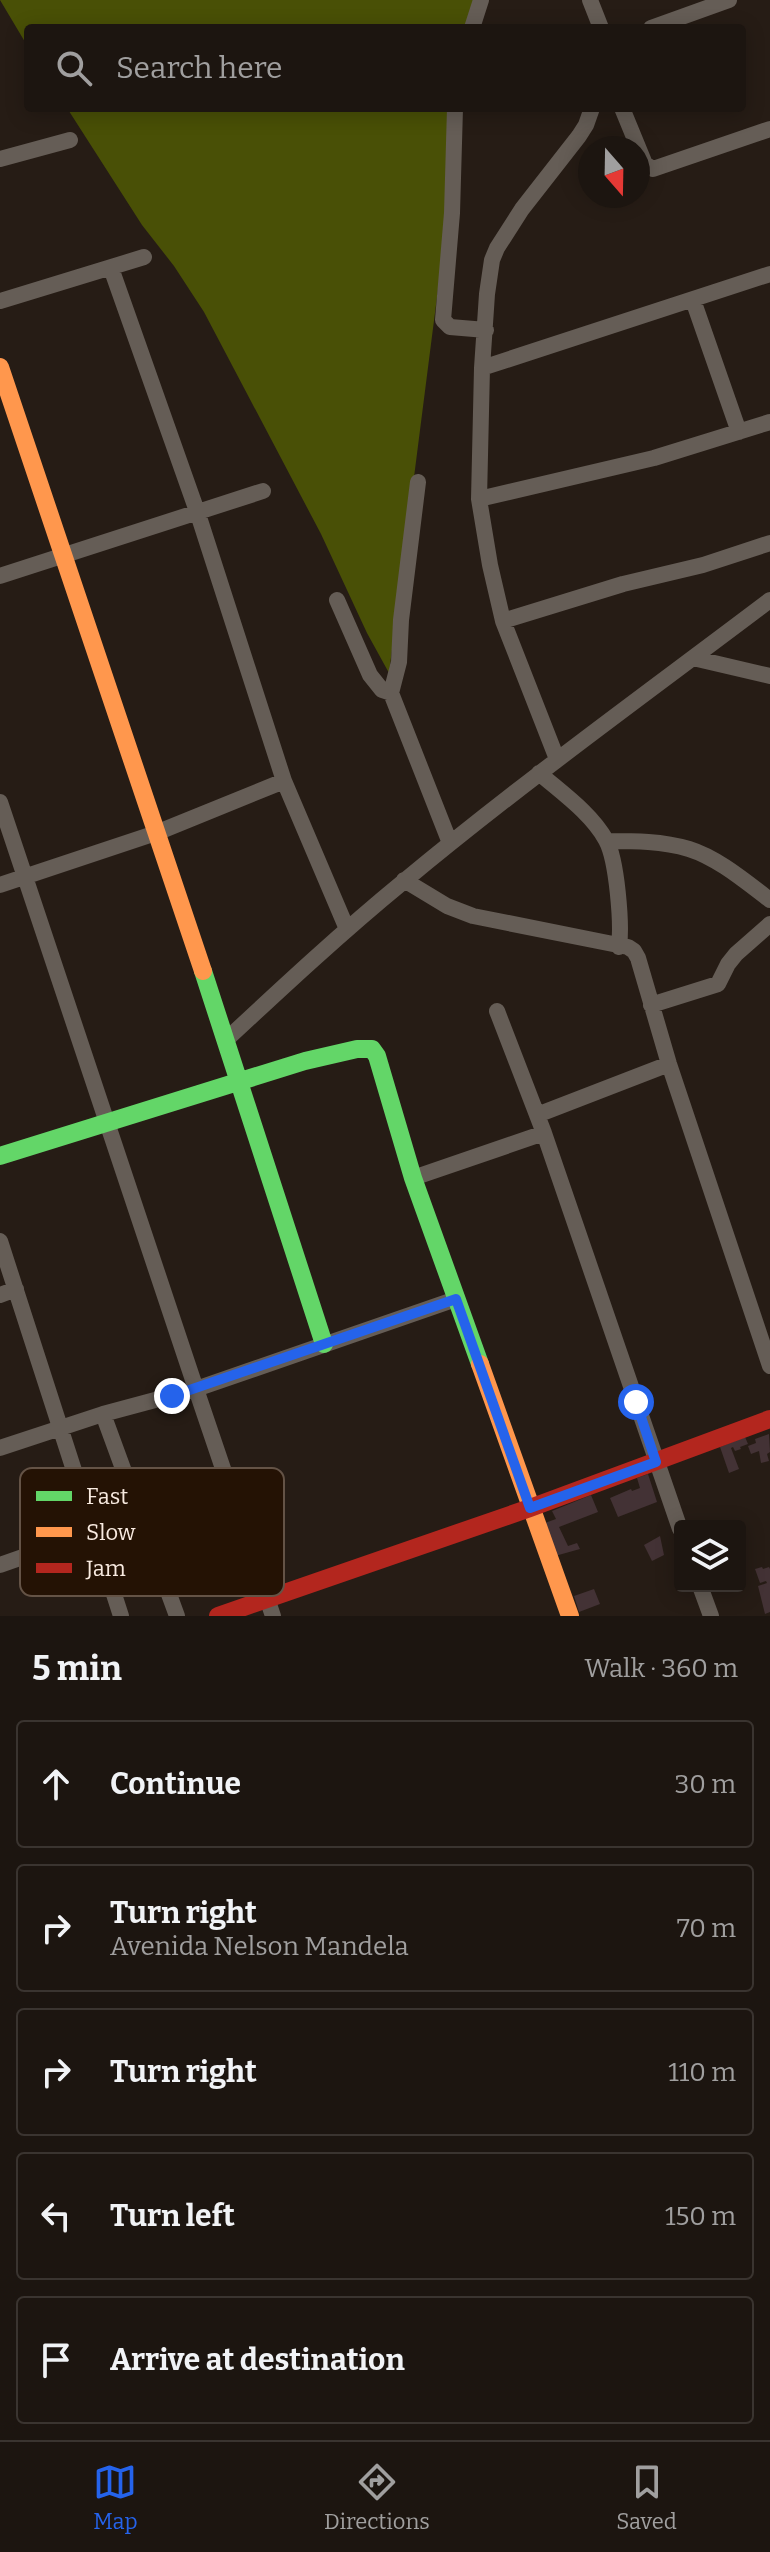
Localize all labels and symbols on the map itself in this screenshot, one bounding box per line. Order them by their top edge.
north arrow [578,136,650,208]
route end [154,1378,190,1414]
route start [618,1384,654,1420]
legend [20,1468,284,1596]
text: Fast [86,1483,128,1510]
text: Slow [86,1519,136,1546]
text: Jam [85,1555,126,1582]

